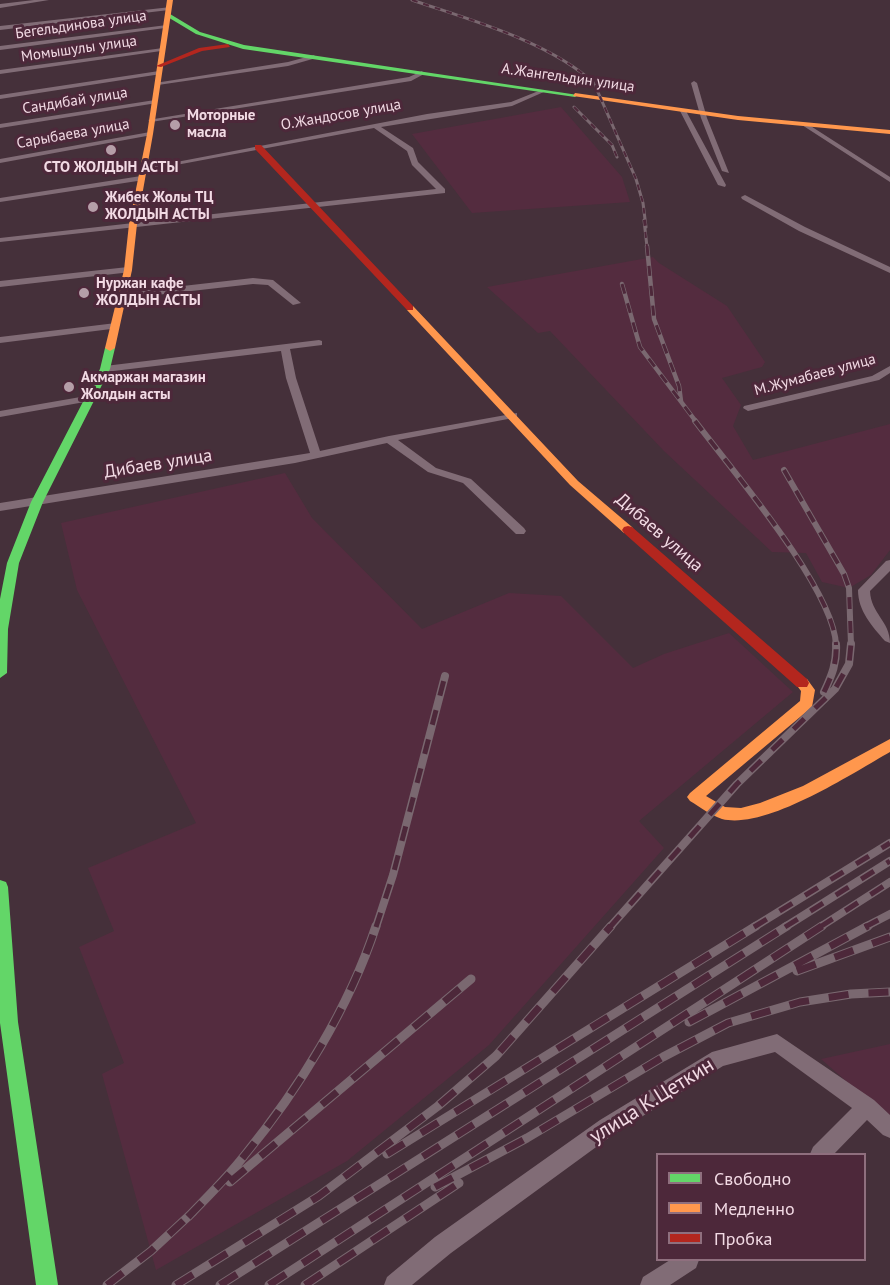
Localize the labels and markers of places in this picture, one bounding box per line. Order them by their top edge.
place label: Моторные масла [187,107,255,142]
marker: Моторные масла [168,118,182,132]
marker: СТО ЖОЛДЫН АСТЫ [104,143,118,157]
place label: СТО ЖОЛДЫН АСТЫ [44,159,178,177]
place label: Жибек Жолы ТЦ ЖОЛДЫН АСТЫ [105,189,214,224]
marker: Жибек Жолы ТЦ ЖОЛДЫН АСТЫ [86,200,100,214]
place label: Нуржан кафе ЖОЛДЫН АСТЫ [96,275,201,310]
marker: Нуржан кафе ЖОЛДЫН АСТЫ [77,286,91,300]
place label: Акмаржан магазин Жолдын асты [81,369,206,404]
marker: Акмаржан магазин Жолдын асты [62,380,76,394]

